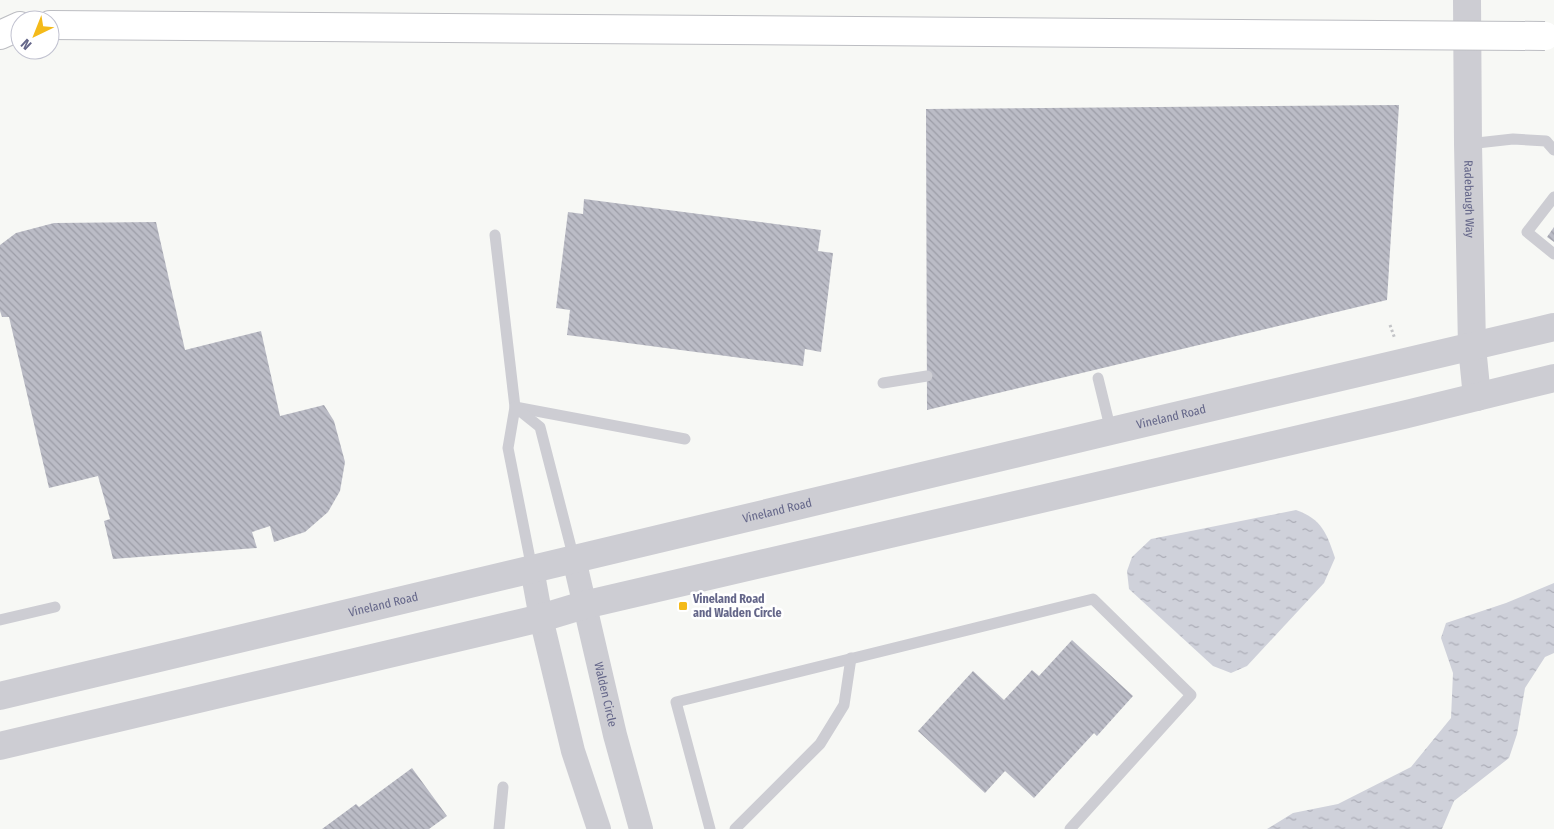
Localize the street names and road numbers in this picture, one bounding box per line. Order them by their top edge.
street label: Radebaugh Way [1461,160,1477,239]
street label: Vineland Road [1135,402,1207,432]
street label: Vineland Road [741,496,813,526]
street label: Vineland Road [347,590,419,620]
street label: Walden Circle [591,661,620,728]

